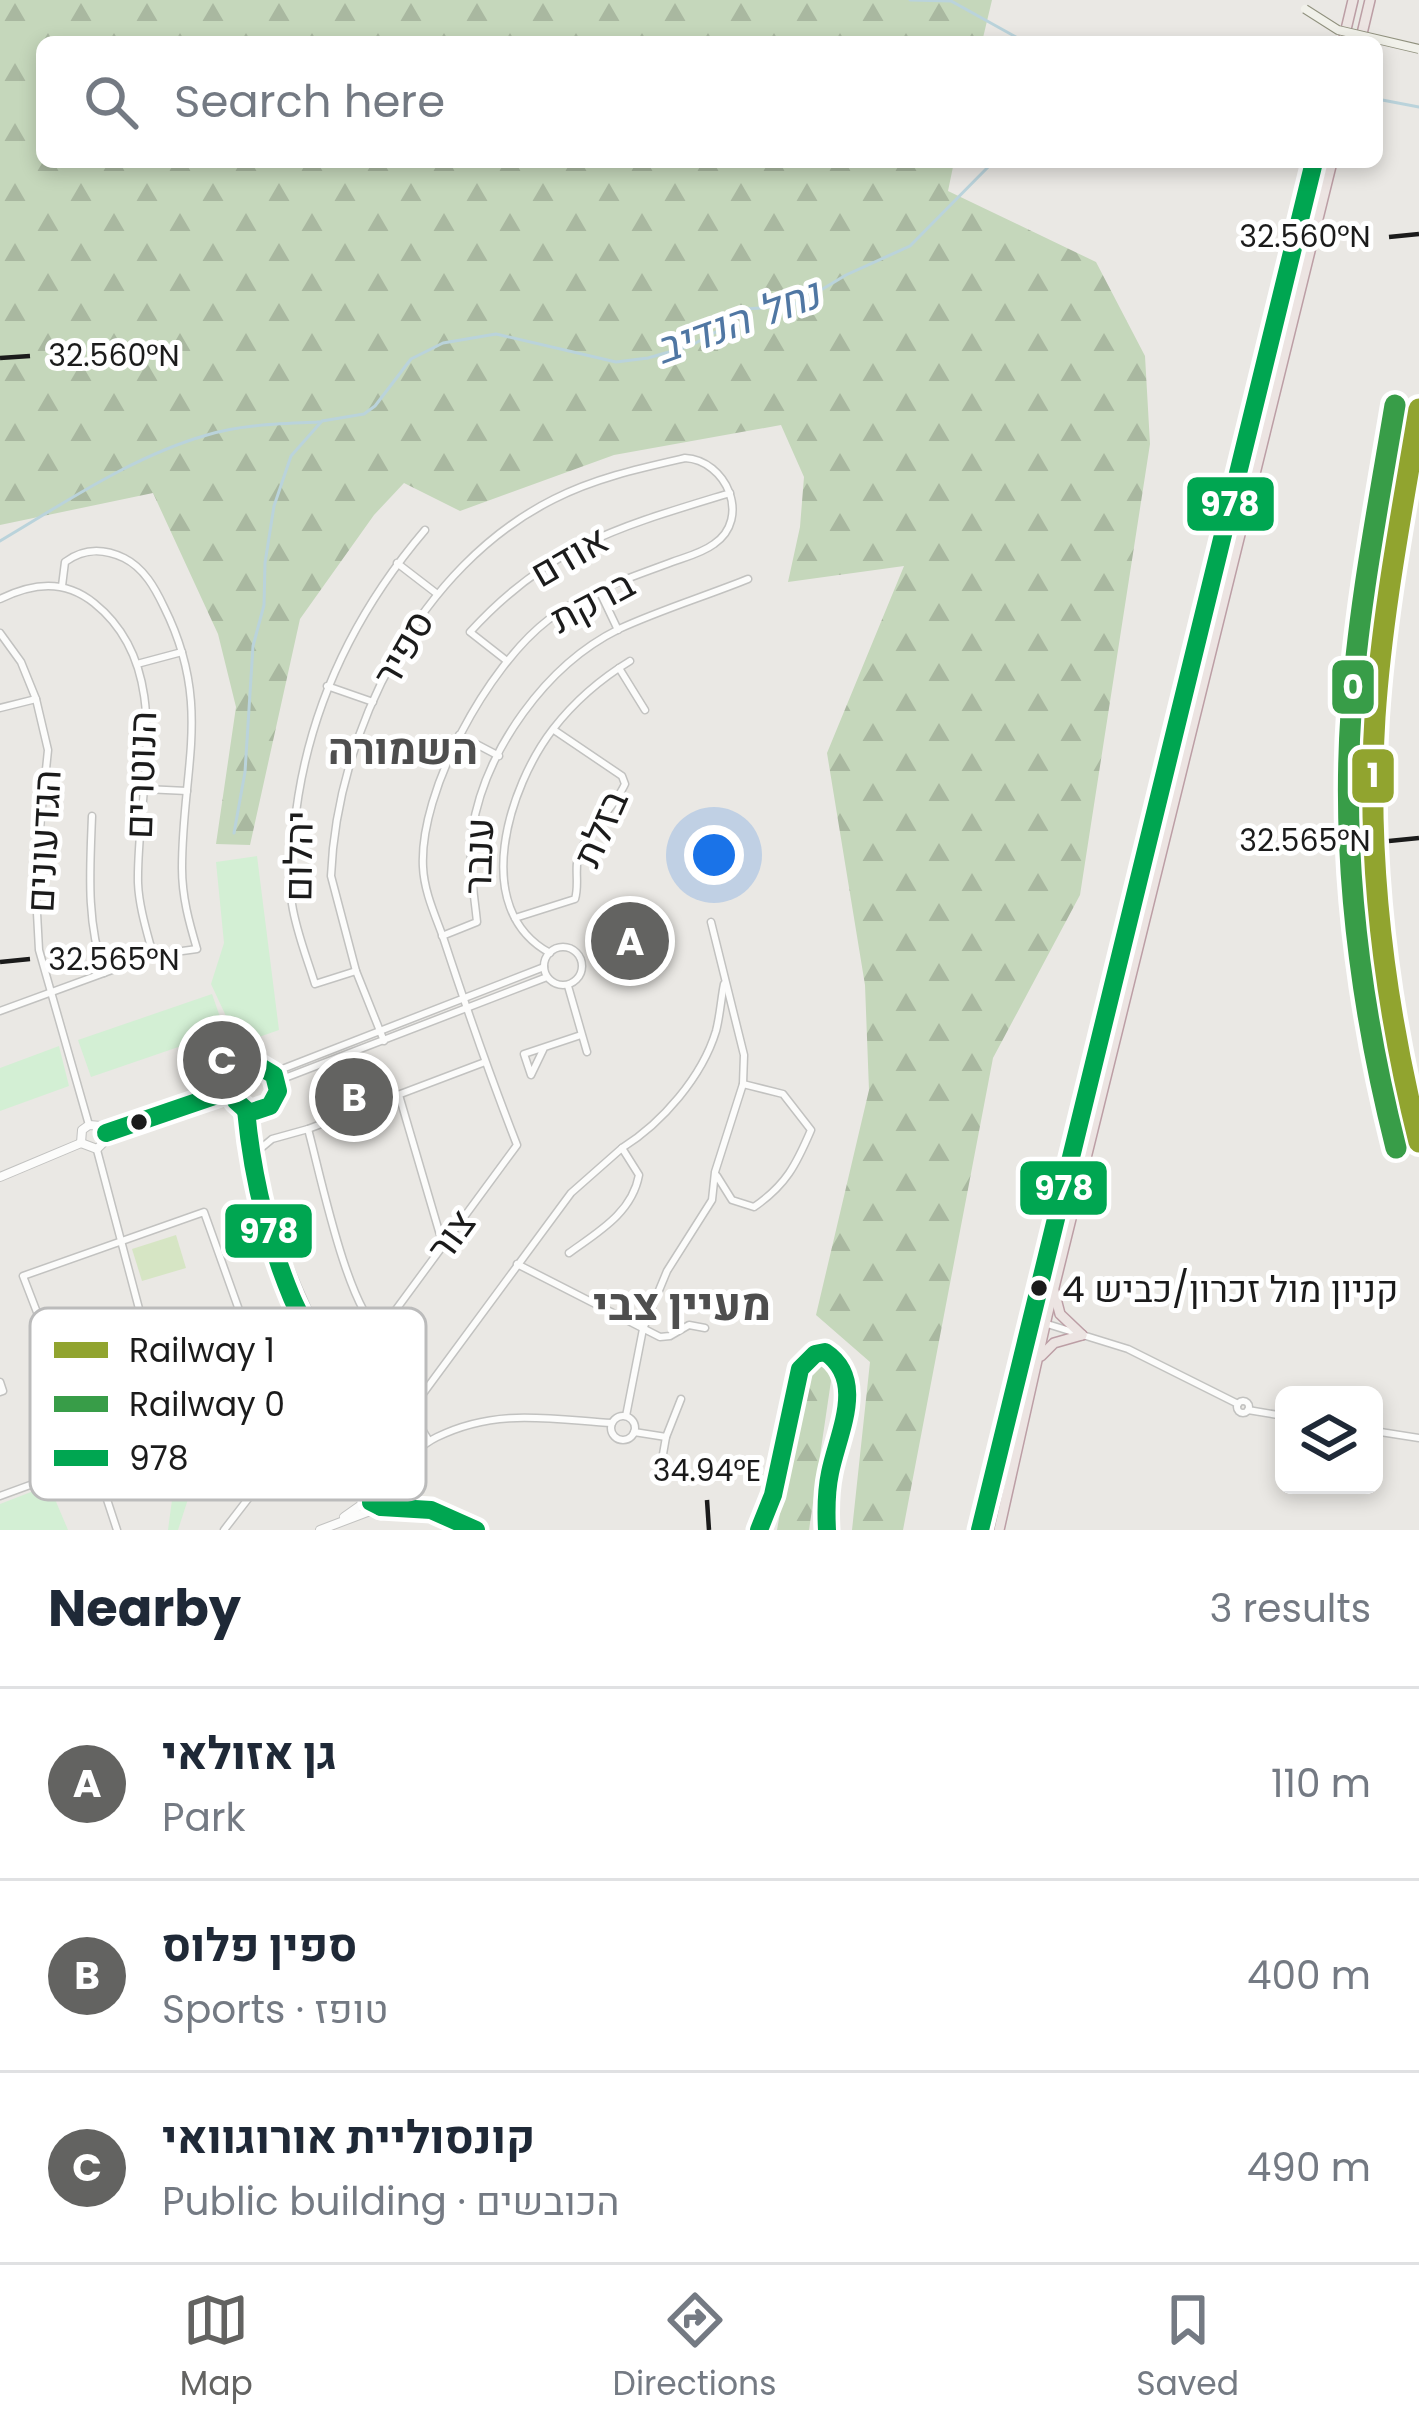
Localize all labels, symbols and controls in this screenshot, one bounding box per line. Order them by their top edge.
search box [36,36,1383,168]
icon: search [78,69,144,135]
text: Search here [174,70,445,133]
text: 32.560°N [1239,215,1371,258]
water label: נחל הנדיב [647,263,830,379]
text: 32.560°N [48,334,180,377]
line badge: 978 [1185,475,1276,533]
text: 978 [1200,481,1260,528]
street label: אודם [520,512,618,601]
street label: ברקת [540,556,644,646]
street label: ספיר [360,600,447,697]
line badge: 0 [1330,658,1376,716]
text: 0 [1342,664,1364,711]
street label: הנוטרים [111,710,170,840]
district label: השמורה [328,720,478,779]
line badge: 1 [1350,747,1396,805]
text: 1 [1367,752,1379,799]
street label: הגדעונים [12,768,75,914]
street label: בזלת [559,781,642,875]
street label: יהלום [270,810,327,902]
street label: ענבר [450,817,507,895]
text: 32.565°N [1239,819,1371,862]
your location [684,825,744,885]
pin: A [591,896,669,986]
text: 32.565°N [48,938,180,981]
pin: C [183,1015,261,1105]
pin: B [315,1052,393,1142]
unlabelled marker [128,1111,150,1133]
line badge: 978 [1018,1159,1109,1217]
text: 978 [1034,1165,1094,1212]
street label: צור [414,1198,489,1272]
line badge: 978 [223,1202,314,1260]
text: 978 [239,1208,299,1255]
place label: קניון מול זכרון/כביש 4 [1062,1264,1398,1315]
district label: מעיין צבי [593,1273,771,1336]
marker: קניון מול זכרון/כביש 4 [1028,1277,1050,1299]
legend [30,1308,426,1500]
text: Railway 1 [129,1327,275,1374]
text: Railway 0 [129,1381,285,1428]
map controls [1275,1386,1383,1494]
button: layers [1275,1386,1383,1494]
text: 978 [129,1435,189,1482]
text: 34.94°E [653,1449,761,1492]
text: Nearby [48,1572,241,1644]
text: 3 results [1209,1581,1371,1636]
text: גן אזולאי [162,1722,337,1785]
text: A [73,1756,101,1811]
text: 110 m [1271,1756,1371,1811]
text: Park [162,1790,246,1845]
text: ספין פלוס [162,1914,357,1977]
text: B [74,1948,100,2003]
text: 400 m [1247,1948,1371,2003]
text: Sports · טופז [162,1982,388,2037]
text: קונסוליית אורוגוואי [162,2106,535,2169]
text: C [72,2140,102,2195]
text: 490 m [1247,2140,1371,2195]
text: Public building · הכובשים [162,2174,620,2229]
tab: Map [180,2287,253,2409]
tab: Directions [613,2287,776,2409]
tab: Saved [1136,2287,1239,2409]

